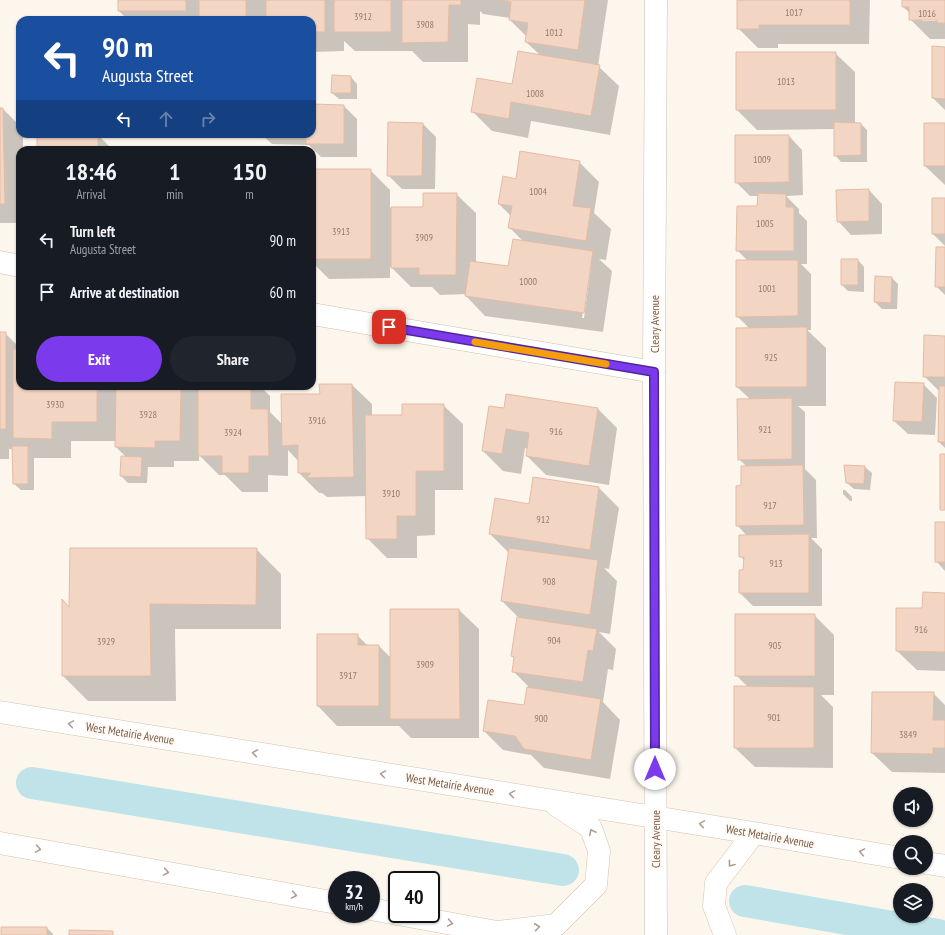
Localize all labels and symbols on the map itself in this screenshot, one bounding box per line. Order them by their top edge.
house number: 1017 [785,6,803,19]
house number: 1016 [918,7,937,20]
house number: 3912 [354,10,372,23]
house number: 3908 [416,18,434,31]
house number: 1012 [545,26,563,39]
house number: 1013 [777,75,795,88]
house number: 1008 [526,87,544,100]
house number: 1009 [753,153,771,166]
house number: 1004 [529,185,548,198]
house number: 1005 [756,217,774,230]
house number: 3913 [332,225,350,238]
house number: 3909 [415,231,433,244]
house number: 1000 [519,275,538,288]
house number: 1001 [758,282,776,295]
street label: Cleary Avenue [647,295,662,353]
pin [372,310,406,344]
house number: 925 [764,351,778,364]
house number: 3930 [46,398,65,411]
house number: 3928 [139,408,157,421]
house number: 3916 [308,414,327,427]
house number: 921 [758,423,772,436]
house number: 916 [549,425,563,438]
house number: 3924 [224,426,243,439]
house number: 3910 [382,487,401,500]
house number: 917 [763,499,777,512]
house number: 912 [536,513,550,526]
house number: 913 [769,557,783,570]
house number: 908 [542,575,556,588]
house number: 916 [914,623,928,636]
house number: 904 [547,634,561,647]
house number: 3929 [97,635,115,648]
house number: 905 [768,639,782,652]
house number: 3909 [416,658,434,671]
house number: 3917 [339,669,357,682]
house number: 901 [767,711,781,724]
house number: 900 [534,712,548,725]
street label: West Metairie Avenue [85,719,175,747]
one-way arrow [68,720,74,729]
house number: 3849 [899,728,917,741]
position arrow [634,748,676,790]
one-way arrow [252,749,258,758]
one-way arrow [380,770,386,778]
street label: West Metairie Avenue [405,770,495,798]
one-way arrow [509,790,515,799]
street label: Cleary Avenue [648,810,663,868]
one-way arrow [699,820,705,829]
street label: West Metairie Avenue [725,821,815,851]
one-way arrow [589,829,597,836]
one-way arrow [35,845,41,853]
one-way arrow [858,848,865,856]
one-way arrow [729,859,736,866]
one-way arrow [163,868,169,876]
speed limit sign: 40 [388,871,440,923]
one-way arrow [291,891,297,899]
one-way arrow [447,919,453,927]
one-way arrow [534,923,540,932]

